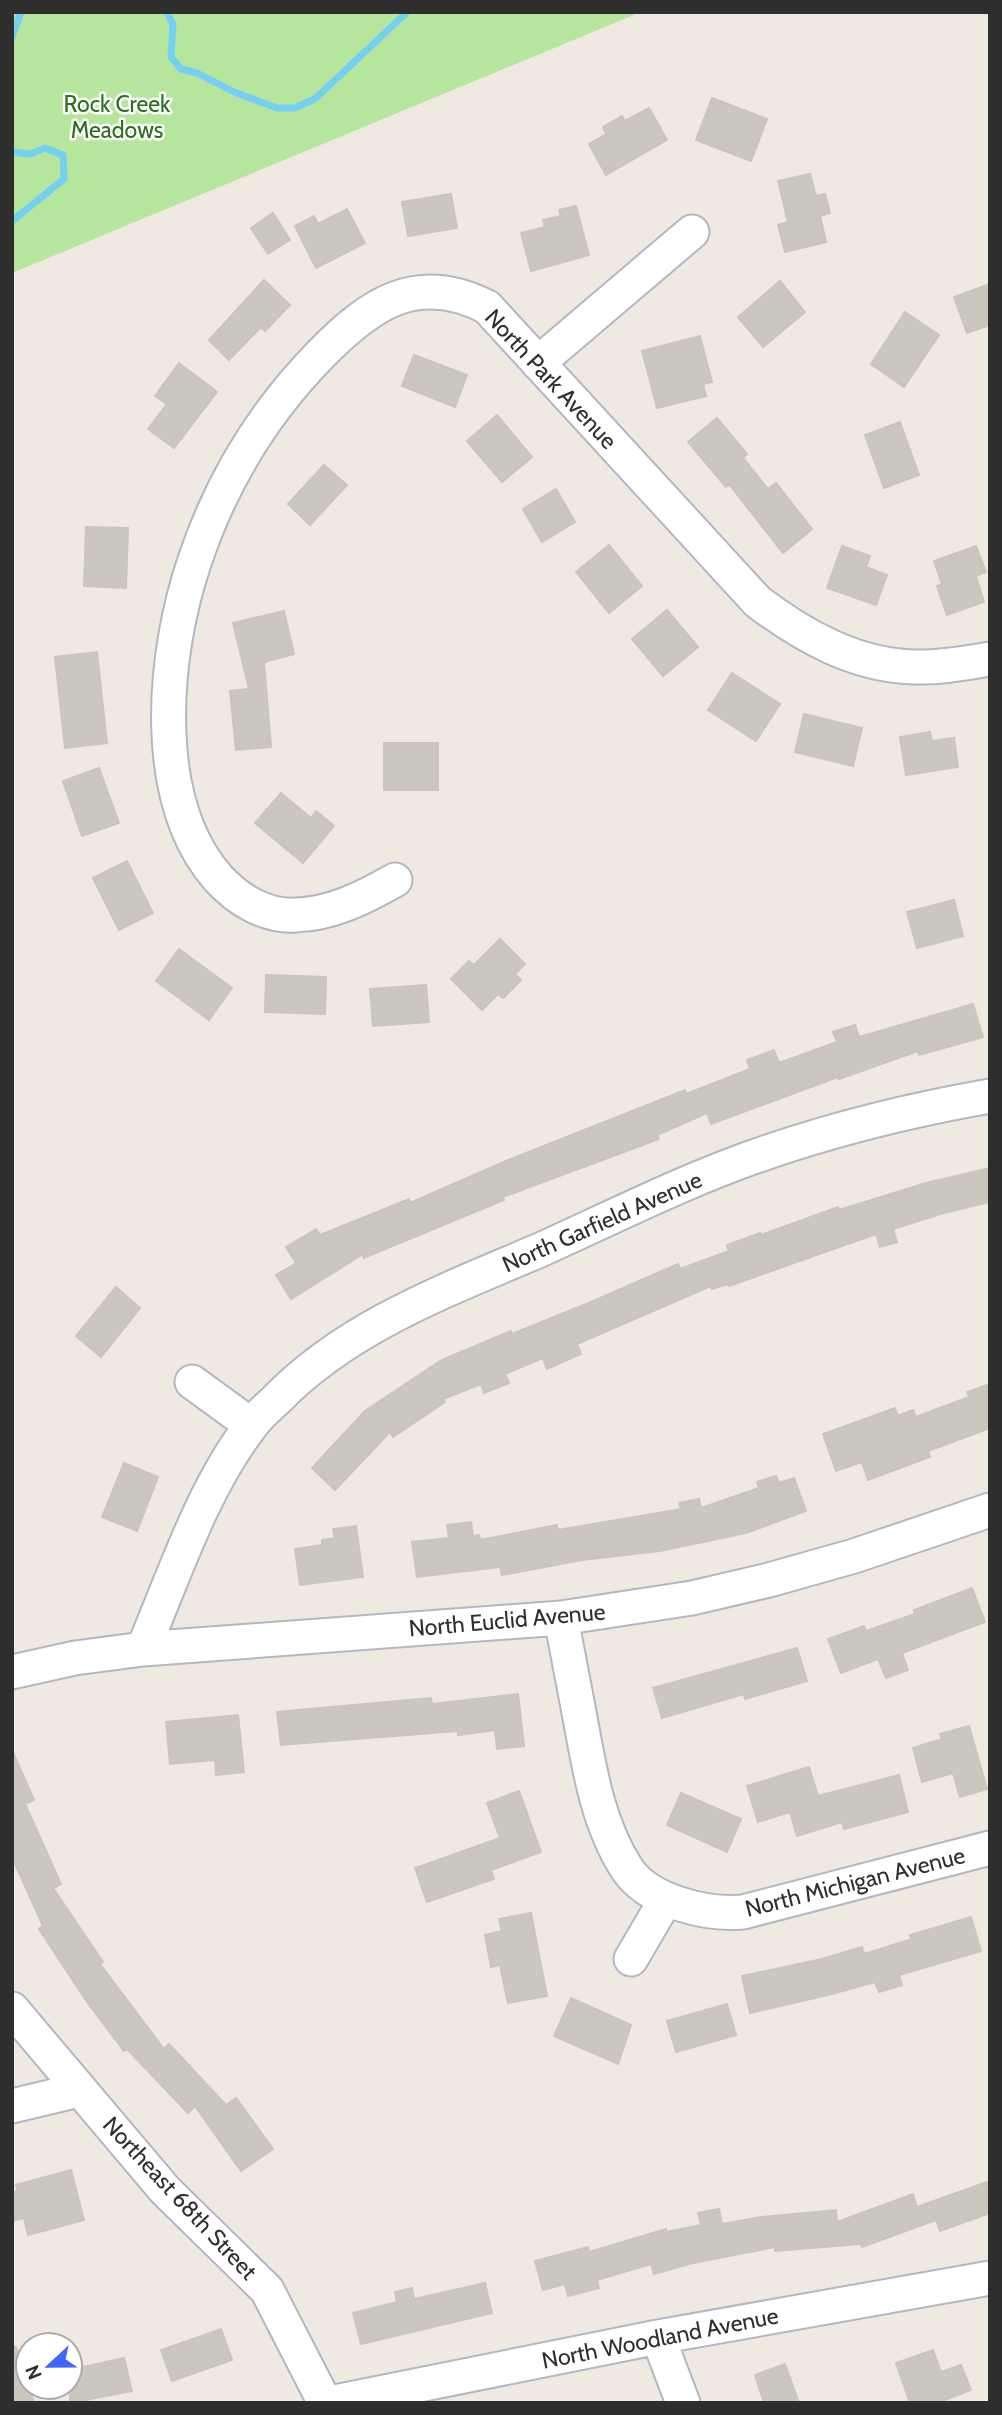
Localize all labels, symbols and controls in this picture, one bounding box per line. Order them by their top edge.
park label: Rock Creek Meadows [64,90,171,144]
street label: North Park Avenue [479,303,623,455]
street label: North Garfield Avenue [498,1165,706,1279]
street label: North Euclid Avenue [408,1597,607,1643]
street label: North Michigan Avenue [742,1841,968,1923]
street label: Northeast 68th Street [97,2111,263,2286]
street label: North Woodland Avenue [539,2301,781,2375]
north arrow [14,2331,84,2401]
text: N [21,2362,47,2383]

